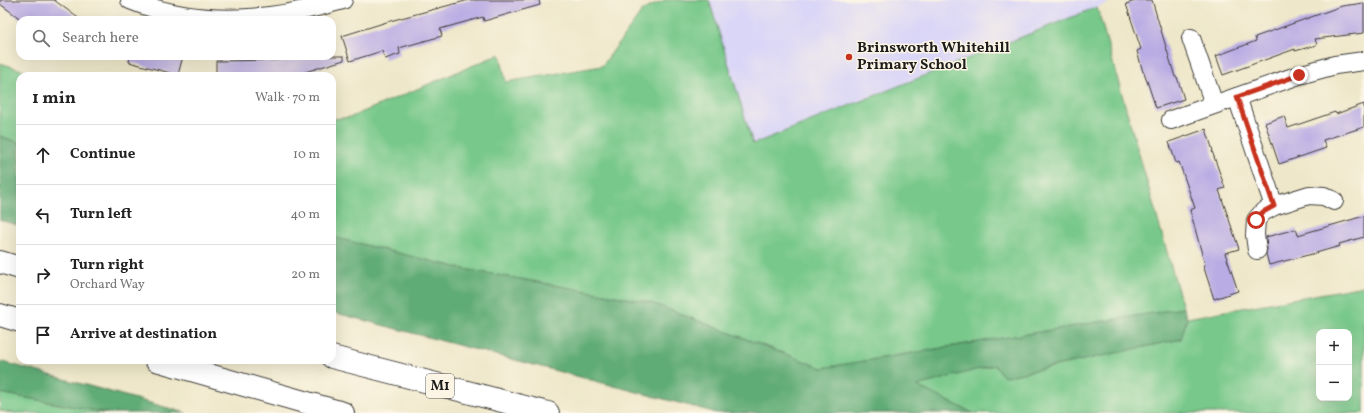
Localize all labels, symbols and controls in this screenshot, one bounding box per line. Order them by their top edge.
search box [16,16,336,60]
icon: search [30,27,52,49]
text: Search here [62,28,139,49]
place label: Brinsworth Whitehill Primary School [857,38,1010,76]
marker: Brinsworth Whitehill Primary School [844,52,854,62]
route end [1290,66,1308,84]
text: 1 min [32,87,76,110]
text: Walk · 70 m [255,89,320,107]
icon: ahead [32,144,54,166]
text: Continue [70,144,135,165]
text: 10 m [293,146,320,164]
icon: left [32,204,54,226]
text: Turn left [70,204,132,225]
text: 40 m [291,206,320,224]
route start [1247,211,1265,229]
text: Turn right [70,255,144,276]
icon: right [32,264,54,286]
text: 20 m [291,266,320,284]
text: Orchard Way [70,276,145,294]
icon: arrive [32,324,54,346]
text: Arrive at destination [70,324,217,345]
map controls [1316,329,1352,401]
button: + [1316,329,1352,365]
button: − [1316,365,1352,401]
road number: M1 [426,374,454,398]

